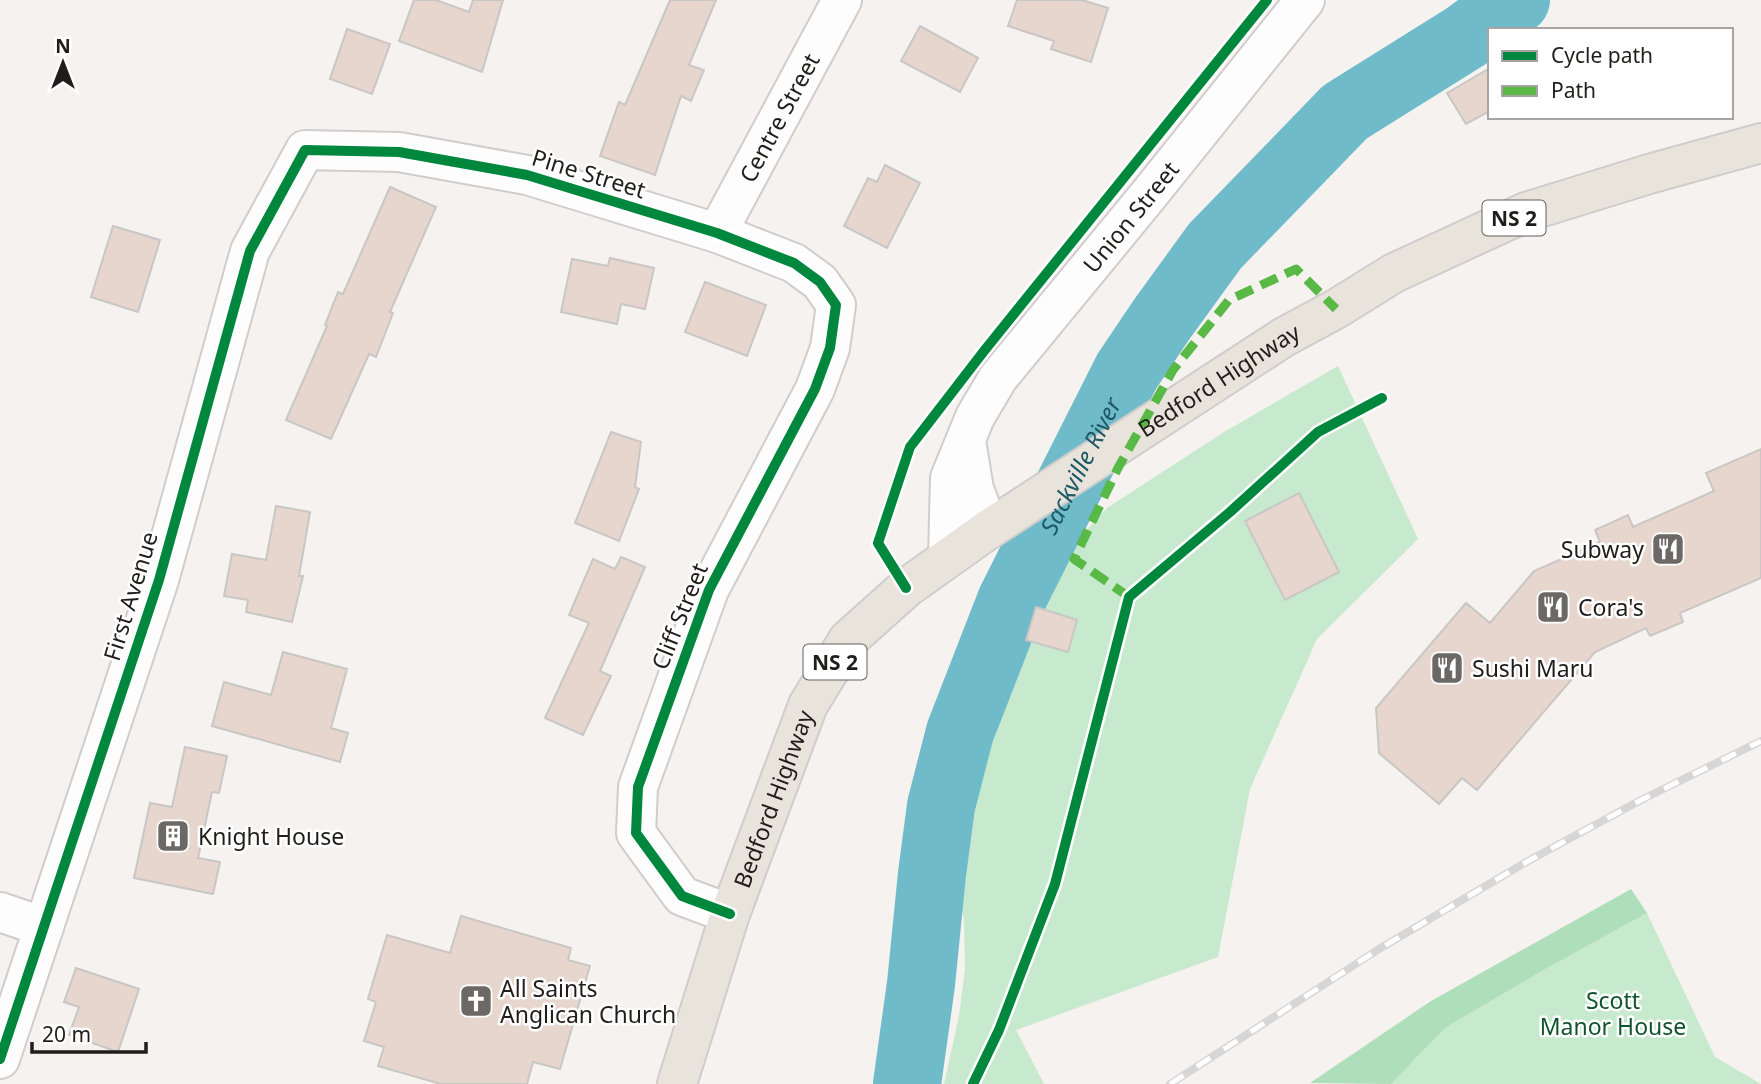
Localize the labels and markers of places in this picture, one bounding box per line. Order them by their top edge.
restaurant icon: Subway [1649,530,1687,568]
place label: Subway [1561,533,1644,565]
restaurant icon: Cora's [1534,588,1572,626]
place label: Cora's [1578,591,1644,623]
restaurant icon: Sushi Maru [1428,649,1466,687]
place label: Sushi Maru [1472,652,1593,684]
building icon: Knight House [154,817,192,855]
place label: Knight House [198,820,344,852]
place label: All Saints Anglican Church [500,972,676,1030]
church icon: All Saints Anglican Church [457,982,495,1020]

